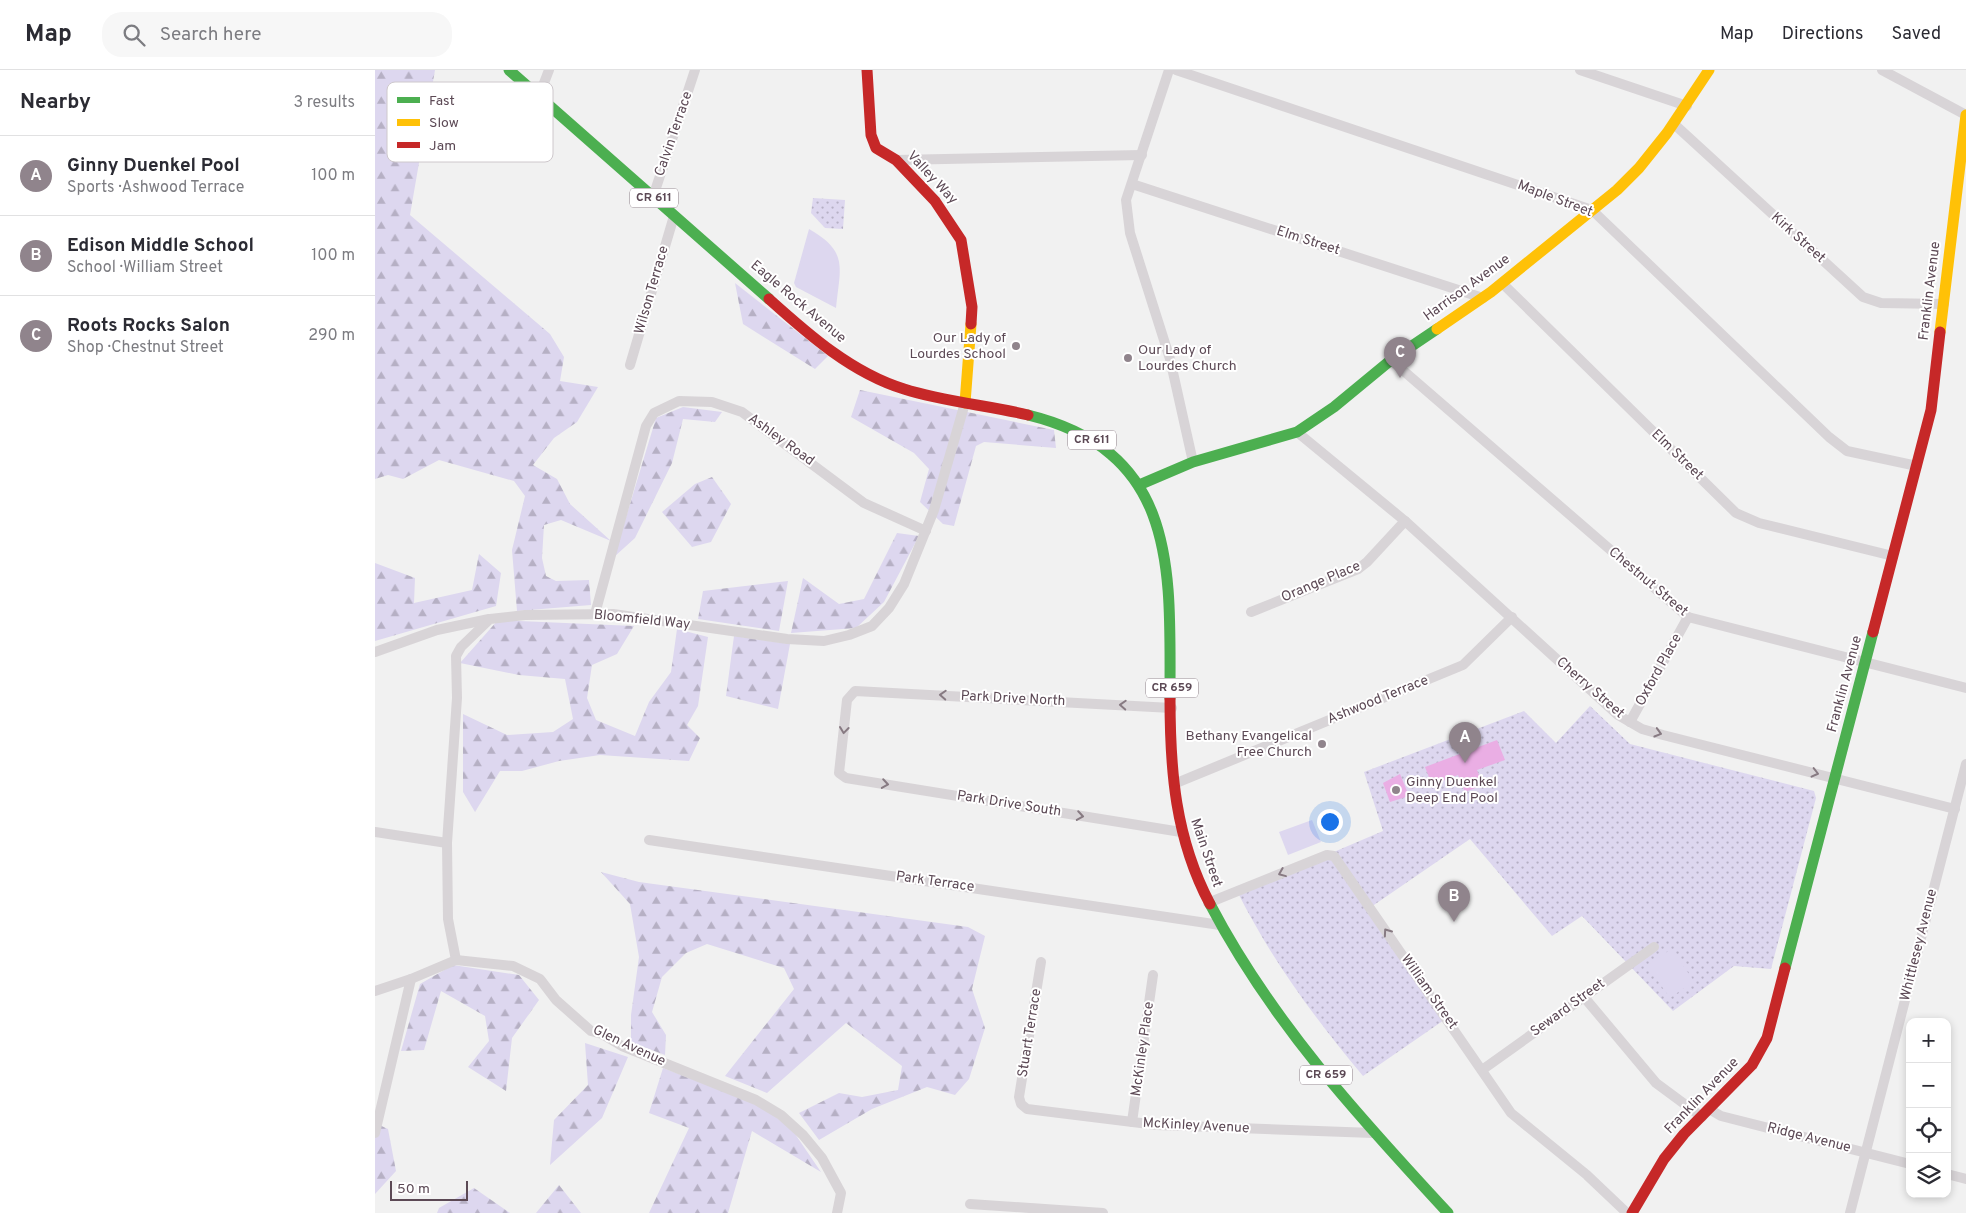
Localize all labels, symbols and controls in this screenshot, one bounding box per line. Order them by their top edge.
search box [102,12,452,57]
text: Map [25,20,72,50]
icon: search [120,21,148,49]
text: Search here [160,23,261,47]
text: Map [1720,23,1754,46]
text: Directions [1782,23,1864,46]
text: Saved [1892,23,1941,46]
legend [387,82,553,162]
text: Nearby [20,89,91,116]
street label: Calvin Terrace [652,89,696,179]
text: 3 results [293,93,355,113]
text: Fast [429,93,455,110]
text: Slow [429,115,459,132]
text: Jam [429,138,456,155]
street label: Valley Way [903,148,961,208]
text: Ginny Duenkel Pool [67,154,240,178]
text: A [30,166,42,186]
text: 100 m [311,166,355,186]
street label: Maple Street [1515,177,1595,221]
text: Sports · Ashwood Terrace [67,178,244,198]
road number: CR 611 [630,189,678,208]
street label: Kirk Street [1767,209,1829,267]
street label: Elm Street [1274,223,1342,259]
text: Edison Middle School [67,234,254,258]
street label: Franklin Avenue [1916,241,1944,341]
street label: Wilson Terrace [631,244,673,336]
text: B [30,246,42,266]
text: 100 m [311,246,355,266]
street label: Harrison Avenue [1420,251,1514,325]
street label: Eagle Rock Avenue [747,257,849,347]
text: School · William Street [67,258,223,278]
text: Roots Rocks Salon [67,314,230,338]
text: C [31,326,41,346]
text: 290 m [308,326,355,346]
place label: Our Lady of Lourdes School [909,330,1006,363]
pin: C [1384,337,1416,378]
text: Shop · Chestnut Street [67,338,224,358]
marker: Our Lady of Lourdes School [1010,340,1022,352]
place label: Our Lady of Lourdes Church [1138,342,1237,375]
marker: Our Lady of Lourdes Church [1122,352,1134,364]
street label: Ashley Road [744,410,818,470]
street label: Elm Street [1647,426,1707,484]
road number: CR 611 [1068,430,1116,450]
street label: Chestnut Street [1605,544,1691,620]
street label: Orange Place [1279,558,1363,606]
street label: Bloomfield Way [593,606,691,634]
street label: Oxford Place [1632,631,1686,709]
street label: Franklin Avenue [1824,634,1866,734]
street label: Cherry Street [1552,654,1628,722]
street label: Ashwood Terrace [1325,672,1431,728]
road number: CR 659 [1146,678,1198,698]
street label: Park Drive North [960,688,1066,710]
one-way arrow [939,690,947,701]
one-way arrow [1119,699,1127,710]
pin: A [1449,722,1481,763]
one-way arrow [839,727,850,735]
place label: Bethany Evangelical Free Church [1186,728,1312,761]
one-way arrow [1653,728,1661,738]
marker: Bethany Evangelical Free Church [1316,738,1328,750]
one-way arrow [1811,767,1820,778]
place label: Ginny Duenkel Deep End Pool [1406,774,1498,807]
one-way arrow [881,779,890,789]
marker: Ginny Duenkel Deep End Pool [1390,784,1402,796]
street label: Park Drive South [956,787,1062,821]
your location [1317,809,1343,835]
one-way arrow [1076,810,1085,820]
street label: Main Street [1186,816,1226,890]
one-way arrow [1278,867,1287,877]
street label: Park Terrace [895,868,975,896]
pin: B [1438,881,1470,922]
street label: Whittlesey Avenue [1897,887,1941,1003]
one-way arrow [1384,928,1393,937]
street label: William Street [1397,951,1461,1033]
street label: Seward Street [1528,975,1608,1041]
street label: Stuart Terrace [1015,987,1045,1079]
street label: McKinley Place [1128,1001,1158,1097]
map controls [1906,1018,1951,1198]
button: + [1906,1018,1951,1063]
street label: Glen Avenue [590,1022,668,1070]
street label: Franklin Avenue [1661,1054,1743,1138]
button: − [1906,1063,1951,1108]
road number: CR 659 [1300,1066,1352,1084]
button: locate [1906,1108,1951,1153]
street label: McKinley Avenue [1142,1115,1250,1137]
street label: Ridge Avenue [1765,1119,1853,1157]
button: layers [1906,1153,1951,1198]
scale bar [390,1178,467,1201]
text: 50 m [397,1181,430,1198]

